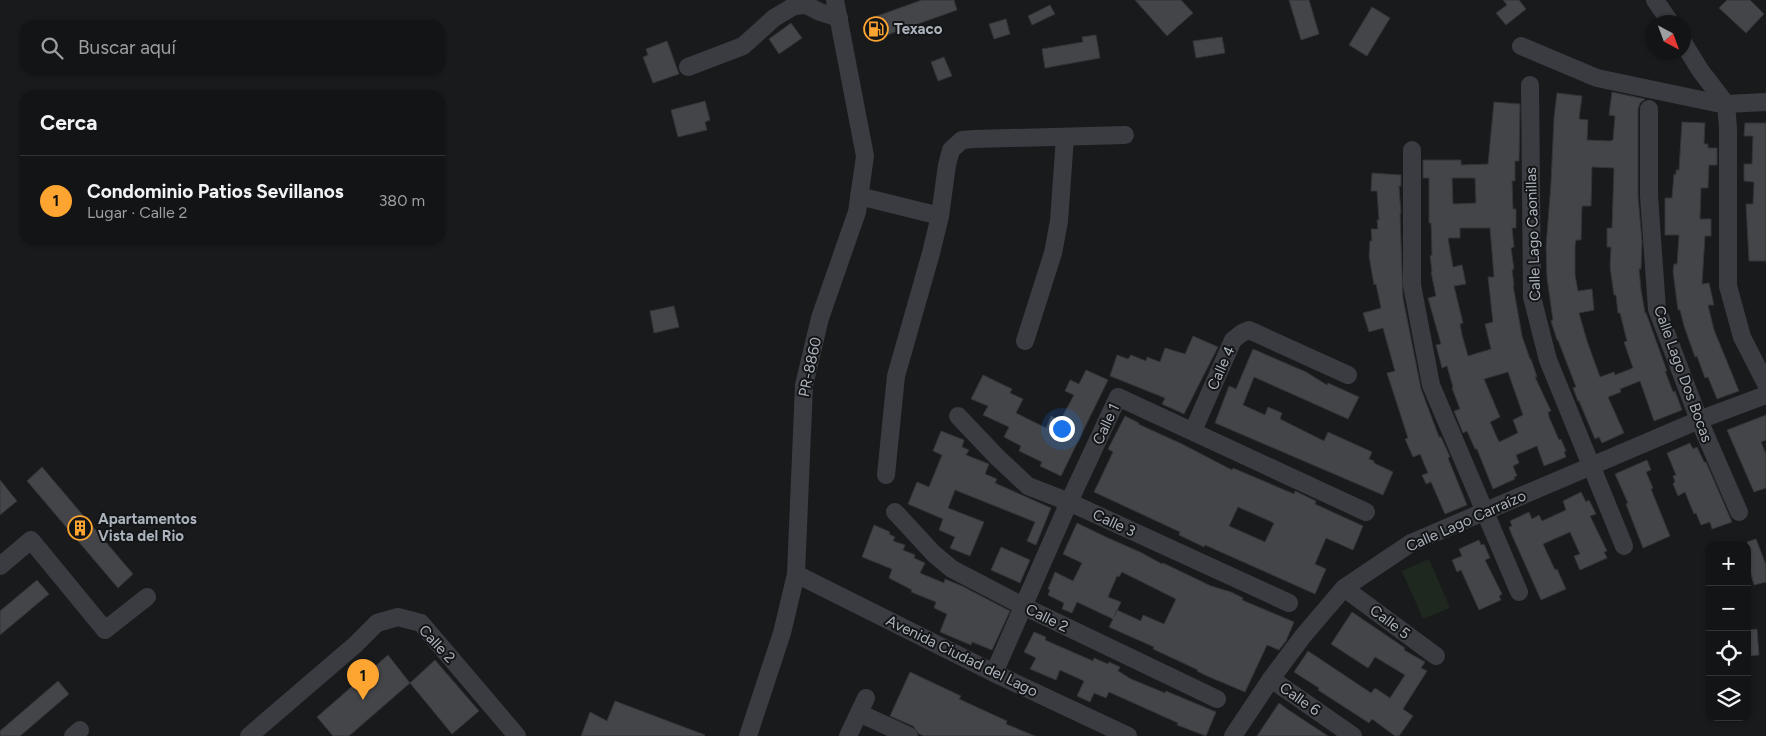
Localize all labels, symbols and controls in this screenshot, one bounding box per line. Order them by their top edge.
north arrow [1646,15,1691,60]
fuel station icon: Texaco [863,16,889,42]
search box [20,20,445,75]
place label: Texaco [894,20,943,38]
icon: search [38,34,66,62]
text: Buscar aquí [78,36,176,59]
text: Cerca [40,110,97,135]
street label: Calle Lago Caonillas [1522,167,1544,301]
text: Condominio Patios Sevillanos [87,180,344,203]
text: 1 [53,191,59,210]
text: 380 m [379,191,425,210]
text: Lugar · Calle 2 [87,203,188,222]
street label: Calle Lago Dos Bocas [1650,303,1716,445]
street label: PR-8860 [795,335,825,399]
street label: Calle 4 [1203,343,1239,393]
street label: Calle 1 [1089,401,1123,447]
your location [1049,416,1075,442]
street label: Calle Lago Carraízo [1403,486,1529,556]
street label: Calle 3 [1090,505,1138,541]
place label: Apartamentos Vista del Rio [98,510,197,545]
building icon: Apartamentos Vista del Rio [67,515,93,541]
map controls [1706,541,1751,721]
button: + [1706,541,1751,586]
button: − [1706,586,1751,631]
street label: Calle 2 [1023,600,1071,636]
street label: Calle 5 [1366,601,1414,643]
street label: Avenida Ciudad del Lago [883,611,1041,701]
street label: Calle 2 [415,621,459,667]
button: locate [1706,631,1751,676]
pin: 1 [347,659,379,700]
button: layers [1706,676,1751,721]
street label: Calle 6 [1276,679,1324,720]

